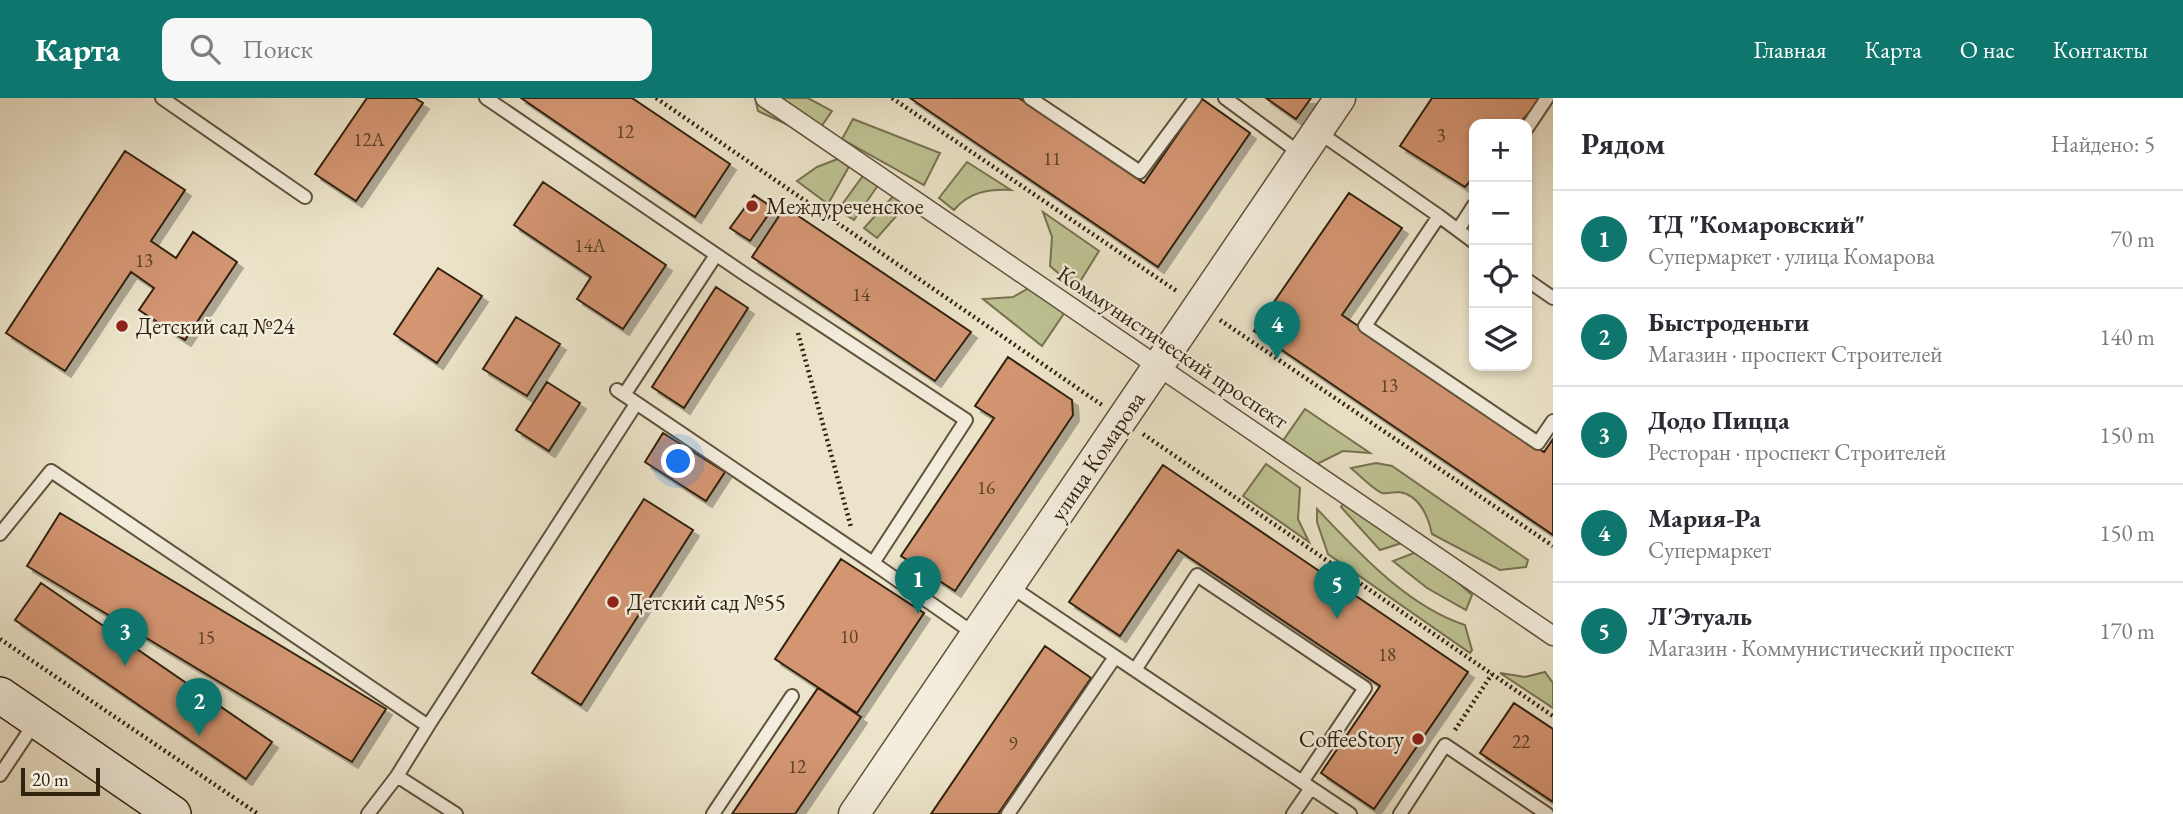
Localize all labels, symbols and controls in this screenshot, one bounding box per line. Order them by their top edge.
search box [162,18,652,81]
text: Карта [35,28,120,71]
icon: search [186,30,224,68]
text: Поиск [242,32,313,66]
text: Главная [1753,34,1827,65]
text: Карта [1865,34,1922,65]
text: О нас [1960,34,2015,65]
text: Контакты [2053,34,2148,65]
house number: 12 [616,119,634,144]
map controls [1469,119,1532,371]
button: + [1469,119,1532,182]
house number: 3 [1436,123,1446,148]
text: Рядом [1581,124,1665,163]
house number: 12А [353,127,386,152]
text: Найдено: 5 [2051,129,2155,159]
house number: 11 [1043,146,1061,171]
button: − [1469,182,1532,245]
place label: Междуреченское [766,191,924,221]
marker: Междуреченское [744,198,760,214]
text: ТД "Комаровский" [1648,207,1865,241]
text: 1 [1598,224,1610,254]
text: 70 m [2110,224,2155,254]
house number: 14А [574,233,607,258]
text: Супермаркет · улица Комарова [1648,241,1935,271]
button: locate [1469,245,1532,308]
house number: 13 [135,248,153,273]
street label: Коммунистический проспект [1052,258,1295,436]
house number: 14 [852,282,871,307]
pin: 4 [1254,301,1300,359]
text: Быстроденьги [1648,305,1809,339]
button: layers [1469,308,1532,371]
place label: Детский сад №24 [136,311,296,341]
marker: Детский сад №24 [114,318,130,334]
text: 2 [1598,322,1610,352]
text: 140 m [2099,322,2155,352]
text: Магазин · проспект Строителей [1648,339,1943,369]
house number: 13 [1380,373,1398,398]
street label: улица Комарова [1043,385,1152,527]
text: Додо Пицца [1648,403,1790,437]
text: 3 [1598,420,1610,450]
text: 150 m [2099,420,2155,450]
text: Ресторан · проспект Строителей [1648,437,1946,467]
your location [661,444,695,478]
house number: 16 [977,475,995,500]
text: Мария-Ра [1648,501,1761,535]
text: 4 [1598,518,1610,548]
text: 150 m [2099,518,2155,548]
text: Супермаркет [1648,535,1771,565]
pin: 1 [895,556,941,614]
pin: 5 [1314,561,1360,619]
place label: Детский сад №55 [627,587,786,617]
marker: Детский сад №55 [605,594,621,610]
text: Л'Этуаль [1648,599,1752,633]
pin: 3 [102,608,148,666]
text: 5 [1598,616,1610,646]
text: 170 m [2099,616,2155,646]
house number: 10 [840,624,858,649]
house number: 15 [197,625,215,650]
text: Магазин · Коммунистический проспект [1648,633,2014,663]
house number: 18 [1378,642,1396,667]
pin: 2 [176,678,222,736]
place label: CoffeeStory [1299,724,1405,754]
house number: 22 [1512,729,1530,754]
house number: 9 [1008,731,1018,756]
marker: CoffeeStory [1410,731,1426,747]
house number: 12 [788,754,806,779]
scale bar [21,765,100,797]
text: 20 m [32,767,69,792]

